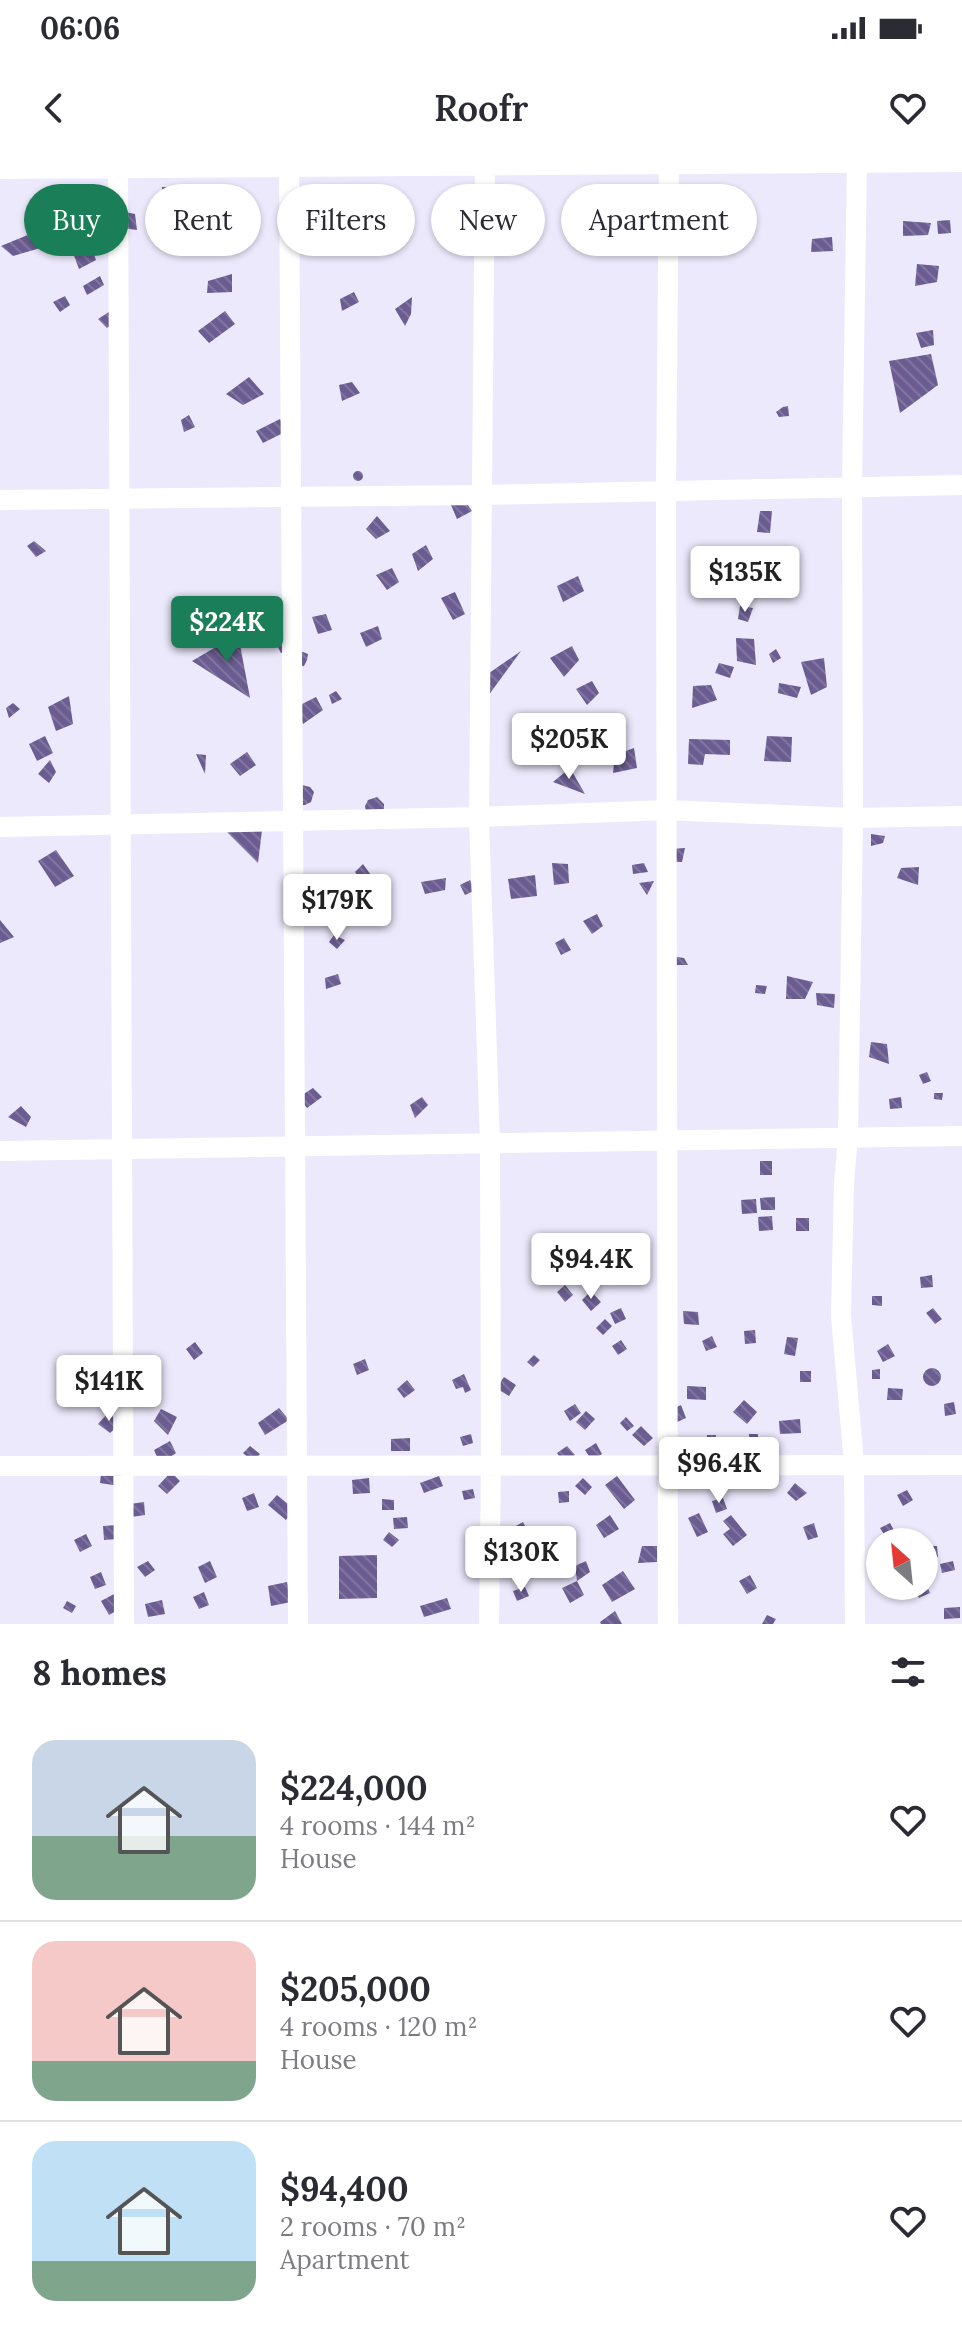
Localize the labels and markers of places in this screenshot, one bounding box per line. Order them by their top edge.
pin: $135K [689,546,801,614]
pin: $224K [171,596,283,664]
pin: $205K [513,713,625,781]
pin: $179K [281,874,393,942]
pin: $94.4K [526,1233,656,1301]
pin: $141K [53,1355,165,1423]
pin: $96.4K [654,1437,784,1505]
pin: $130K [465,1526,577,1594]

